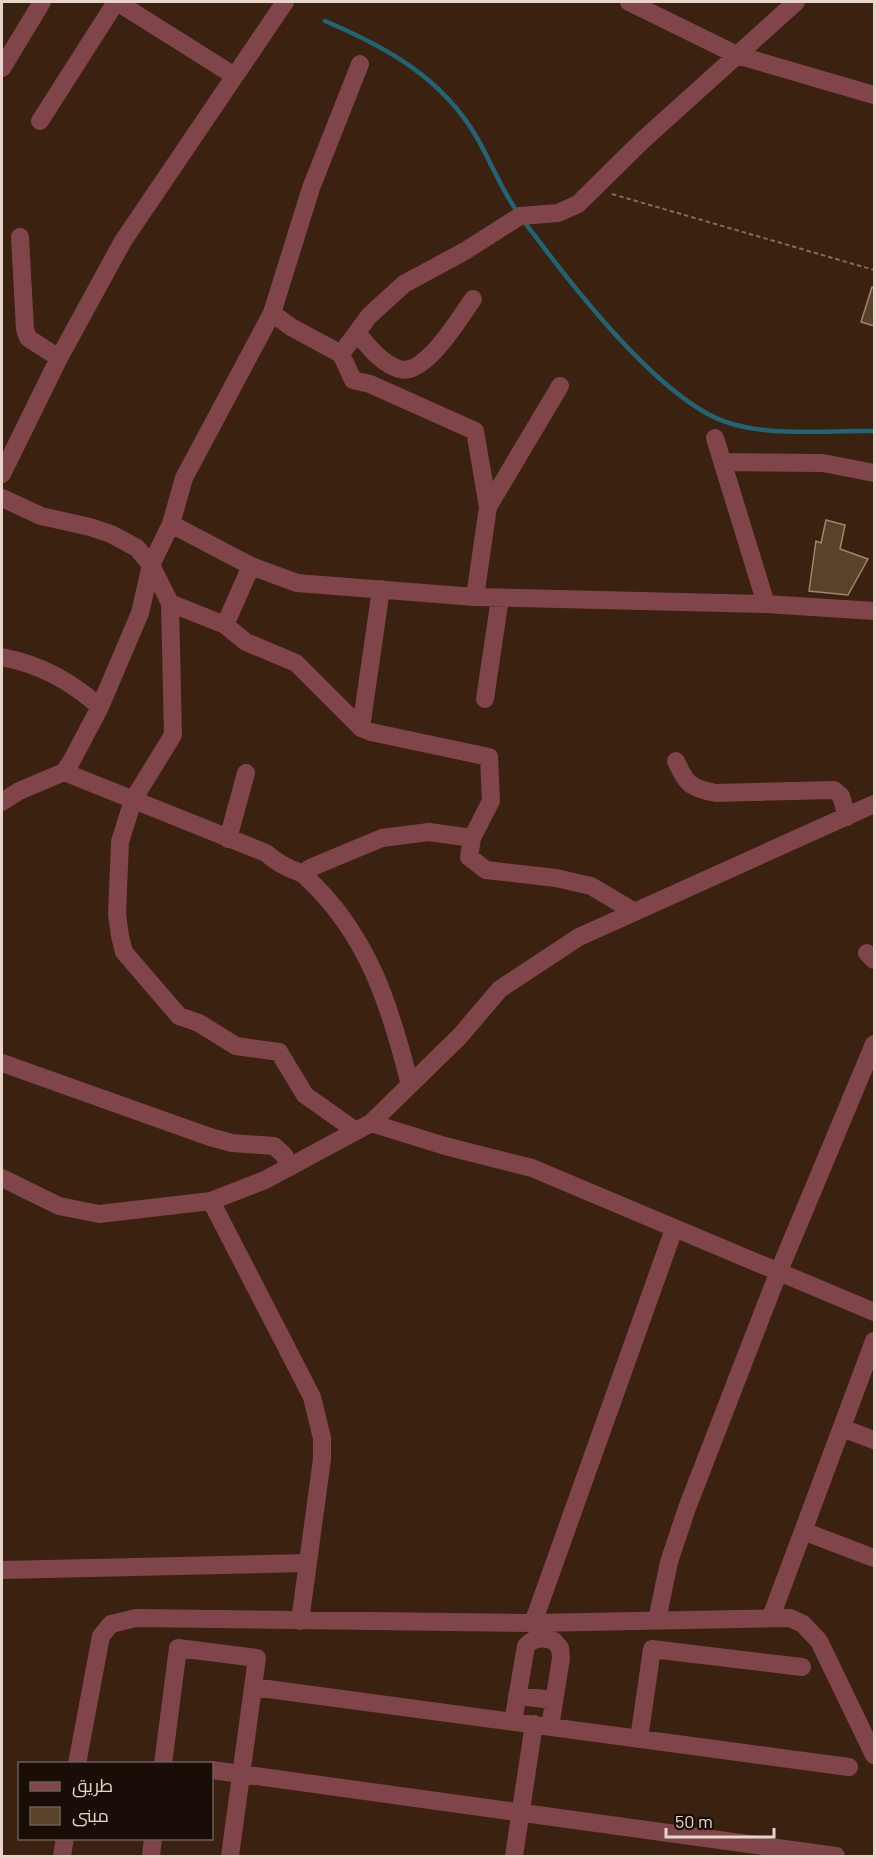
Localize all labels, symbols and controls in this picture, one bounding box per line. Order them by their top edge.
legend [18,1762,213,1840]
text: طريق [72,1774,113,1798]
scale bar [666,1801,774,1839]
text: مبنى [72,1804,109,1827]
text: 50 m [675,1810,713,1832]

